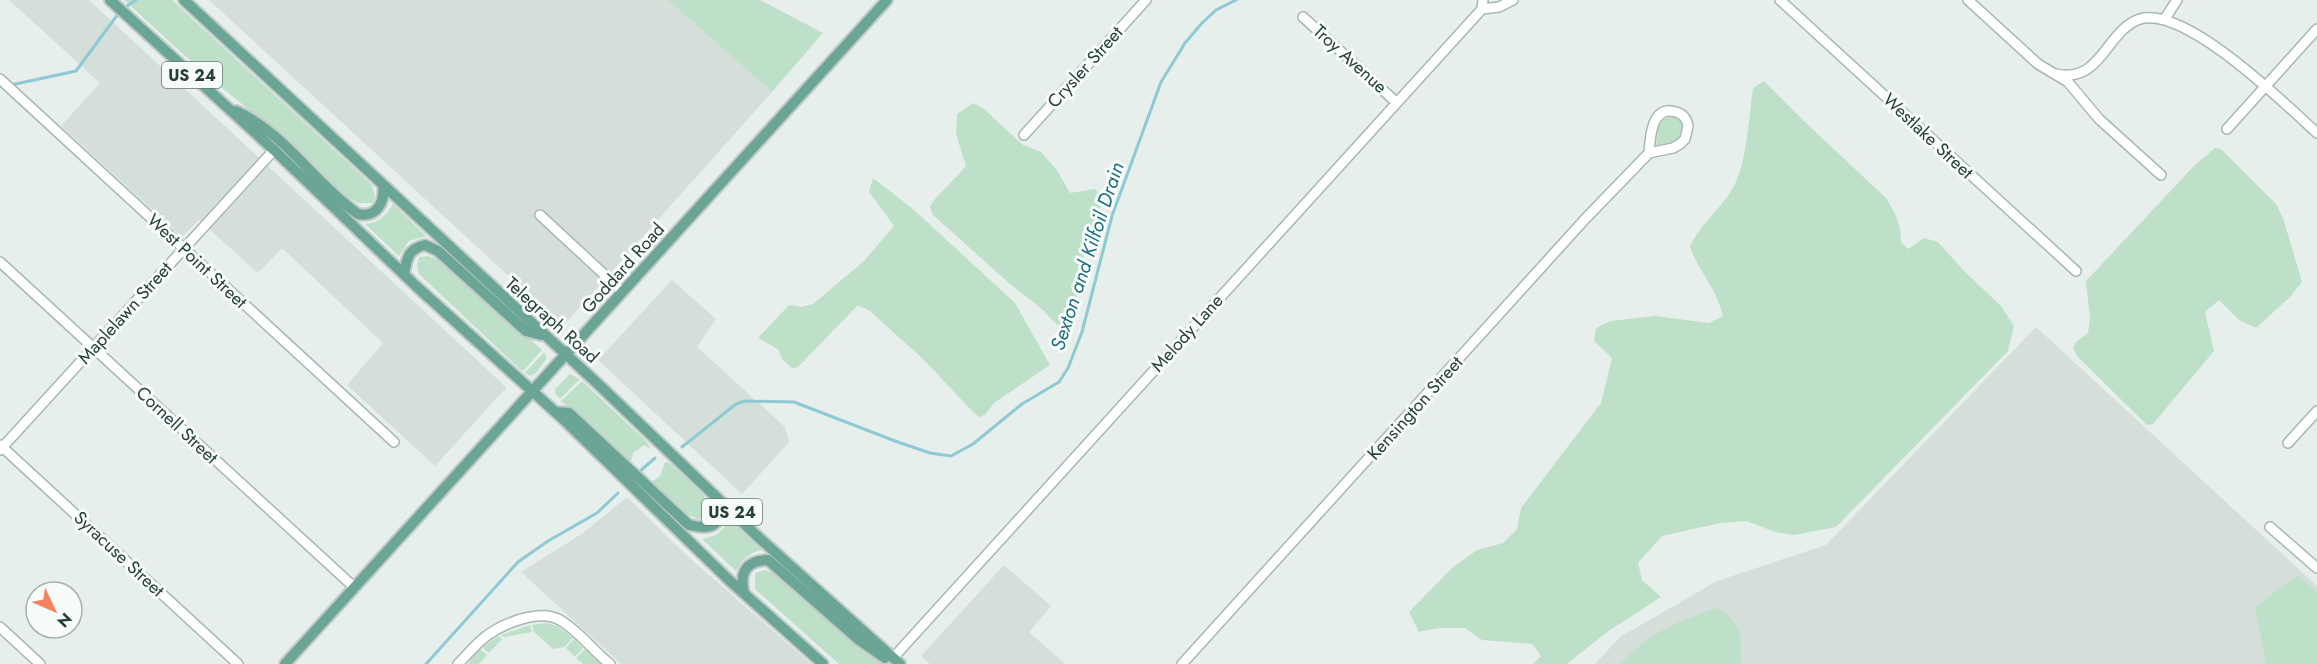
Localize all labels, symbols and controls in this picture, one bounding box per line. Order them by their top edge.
street label: Troy Avenue [1307,19,1393,99]
street label: Crysler Street [1041,20,1129,114]
road number: US 24 [162,62,222,88]
street label: Westlake Street [1877,87,1980,185]
water label: Sexton and Kilfoil Drain [1043,158,1132,354]
street label: West Point Street [141,208,253,315]
street label: Goddard Road [575,217,671,319]
street label: Maplelawn Street [72,256,178,370]
street label: Telegraph Road [499,271,605,369]
street label: Melody Lane [1145,288,1229,378]
street label: Kensington Street [1361,350,1469,466]
street label: Cornell Street [130,380,224,470]
road number: US 24 [702,499,762,525]
street label: Syracuse Street [68,505,171,603]
north arrow [24,580,84,640]
text: N [52,608,77,633]

